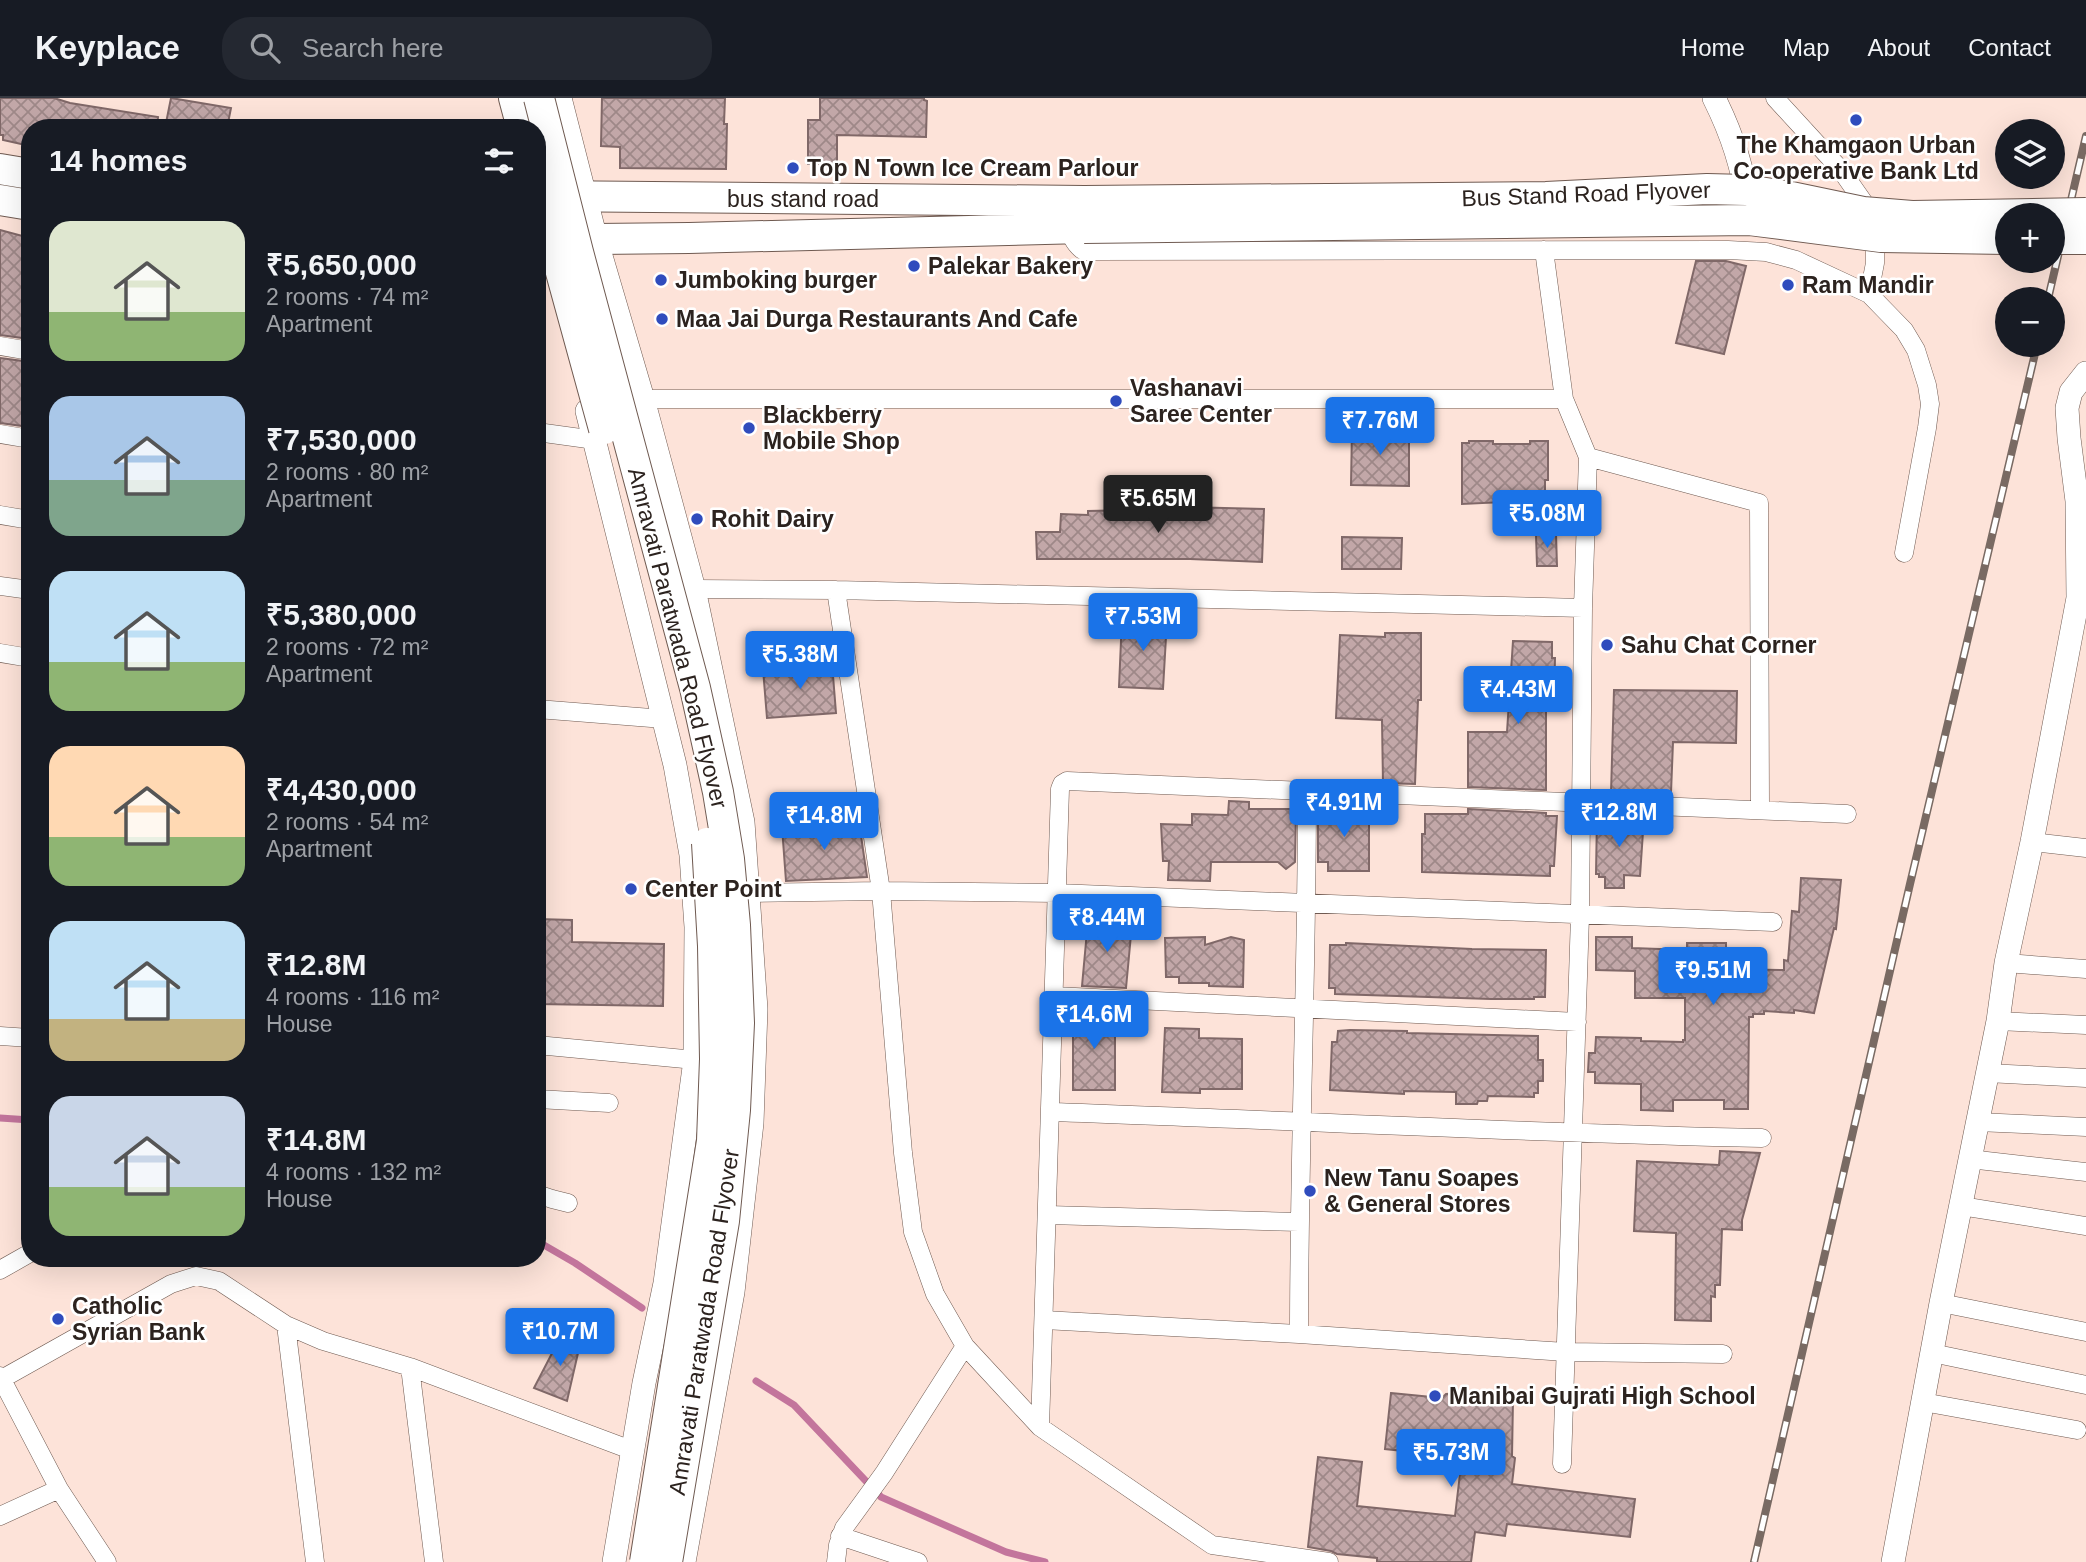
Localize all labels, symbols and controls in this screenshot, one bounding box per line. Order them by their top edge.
search box [222,17,712,80]
text: Keyplace [35,29,180,66]
icon: search [246,29,284,67]
text: Search here [302,33,444,63]
text: Home [1681,34,1745,61]
text: Map [1783,34,1830,61]
text: About [1868,34,1930,61]
text: Contact [1968,34,2051,61]
marker: The Khamgaon Urban Co-operative Bank Ltd [1848,112,1864,128]
map controls [1995,119,2065,357]
button: layers [1995,119,2065,189]
place label: The Khamgaon Urban Co-operative Bank Ltd [1733,132,1979,184]
icon: filters [480,142,518,180]
text: 14 homes [49,144,187,177]
place label: Top N Town Ice Cream Parlour [807,155,1138,181]
marker: Top N Town Ice Cream Parlour [785,160,801,176]
street label: Bus Stand Road Flyover [1461,177,1711,211]
street label: bus stand road [727,186,879,212]
button: + [1995,203,2065,273]
text: ₹5,650,000 [266,248,417,281]
icon: home [105,249,189,333]
place label: Palekar Bakery [928,253,1093,279]
marker: Palekar Bakery [906,258,922,274]
place label: Jumboking burger [675,267,877,293]
marker: Jumboking burger [653,272,669,288]
place label: Ram Mandir [1802,272,1934,298]
marker: Ram Mandir [1780,277,1796,293]
text: 2 rooms · 74 m² [266,284,428,310]
button: − [1995,287,2065,357]
place label: Maa Jai Durga Restaurants And Cafe [676,306,1078,332]
text: Apartment [266,311,372,337]
marker: Maa Jai Durga Restaurants And Cafe [654,311,670,327]
place label: Vashanavi Saree Center [1130,375,1272,427]
marker: Vashanavi Saree Center [1108,393,1124,409]
pin: ₹7.76M [1323,398,1437,457]
place label: Blackberry Mobile Shop [763,402,900,454]
text: ₹7.76M [1341,407,1419,433]
marker: Blackberry Mobile Shop [741,420,757,436]
text: ₹7,530,000 [266,423,417,456]
icon: home [105,424,189,508]
text: 2 rooms · 80 m² [266,459,428,485]
street label: Amravati Paratwada Road Flyover [623,465,733,811]
pin: ₹5.65M [1101,476,1215,535]
text: ₹5.65M [1119,485,1197,511]
text: Apartment [266,486,372,512]
pin: ₹5.08M [1490,490,1604,550]
text: ₹5.08M [1508,500,1586,526]
place label: Rohit Dairy [711,506,834,532]
marker: Rohit Dairy [689,511,705,527]
pin: ₹7.53M [1086,594,1200,653]
text: ₹5,380,000 [266,598,417,631]
icon: home [105,599,189,683]
text: ₹7.53M [1104,603,1182,629]
pin: ₹5.38M [743,632,857,691]
place label: Sahu Chat Corner [1621,632,1817,658]
text: 2 rooms · 72 m² [266,634,428,660]
marker: Sahu Chat Corner [1599,637,1615,653]
text: ₹5.38M [761,641,839,667]
text: Apartment [266,661,372,687]
pin: ₹4.43M [1461,666,1575,726]
text: ₹4.43M [1479,676,1557,702]
text: ₹4,430,000 [266,773,417,806]
icon: home [105,774,189,858]
pin: ₹4.91M [1287,780,1401,839]
text: ₹4.91M [1305,789,1383,815]
pin: ₹12.8M [1562,790,1676,849]
pin: ₹14.8M [767,792,881,852]
text: ₹12.8M [1580,799,1658,825]
text: ₹14.8M [785,802,863,828]
text: 2 rooms · 54 m² [266,809,428,835]
text: Apartment [266,836,372,862]
place label: Center Point [645,876,782,902]
marker: Center Point [623,881,639,897]
pin: ₹8.44M [1050,894,1164,954]
text: ₹8.44M [1068,904,1146,930]
text: ₹12.8M [266,948,367,981]
pin: ₹9.51M [1656,948,1770,1007]
icon: home [105,949,189,1033]
text: ₹9.51M [1674,957,1752,983]
text: 4 rooms · 116 m² [266,984,439,1010]
pin: ₹14.6M [1037,992,1151,1051]
text: ₹14.6M [1055,1001,1133,1027]
text: House [266,1011,332,1037]
text: ₹14.8M [266,1123,367,1156]
icon: home [105,1124,189,1208]
street label: Amravati Paratwada Road Flyover [664,1147,744,1497]
text: 4 rooms · 132 m² [266,1159,441,1185]
place label: New Tanu Soapes & General Stores [1324,1165,1519,1217]
marker: New Tanu Soapes & General Stores [1302,1183,1318,1199]
text: House [266,1186,332,1212]
place label: Catholic Syrian Bank [72,1293,205,1345]
pin: ₹10.7M [503,1308,617,1368]
marker: Catholic Syrian Bank [50,1311,66,1327]
text: ₹10.7M [521,1318,599,1344]
place label: Manibai Gujrati High School [1449,1383,1756,1409]
marker: Manibai Gujrati High School [1427,1388,1443,1404]
pin: ₹5.73M [1394,1430,1508,1489]
text: ₹5.73M [1412,1439,1490,1465]

